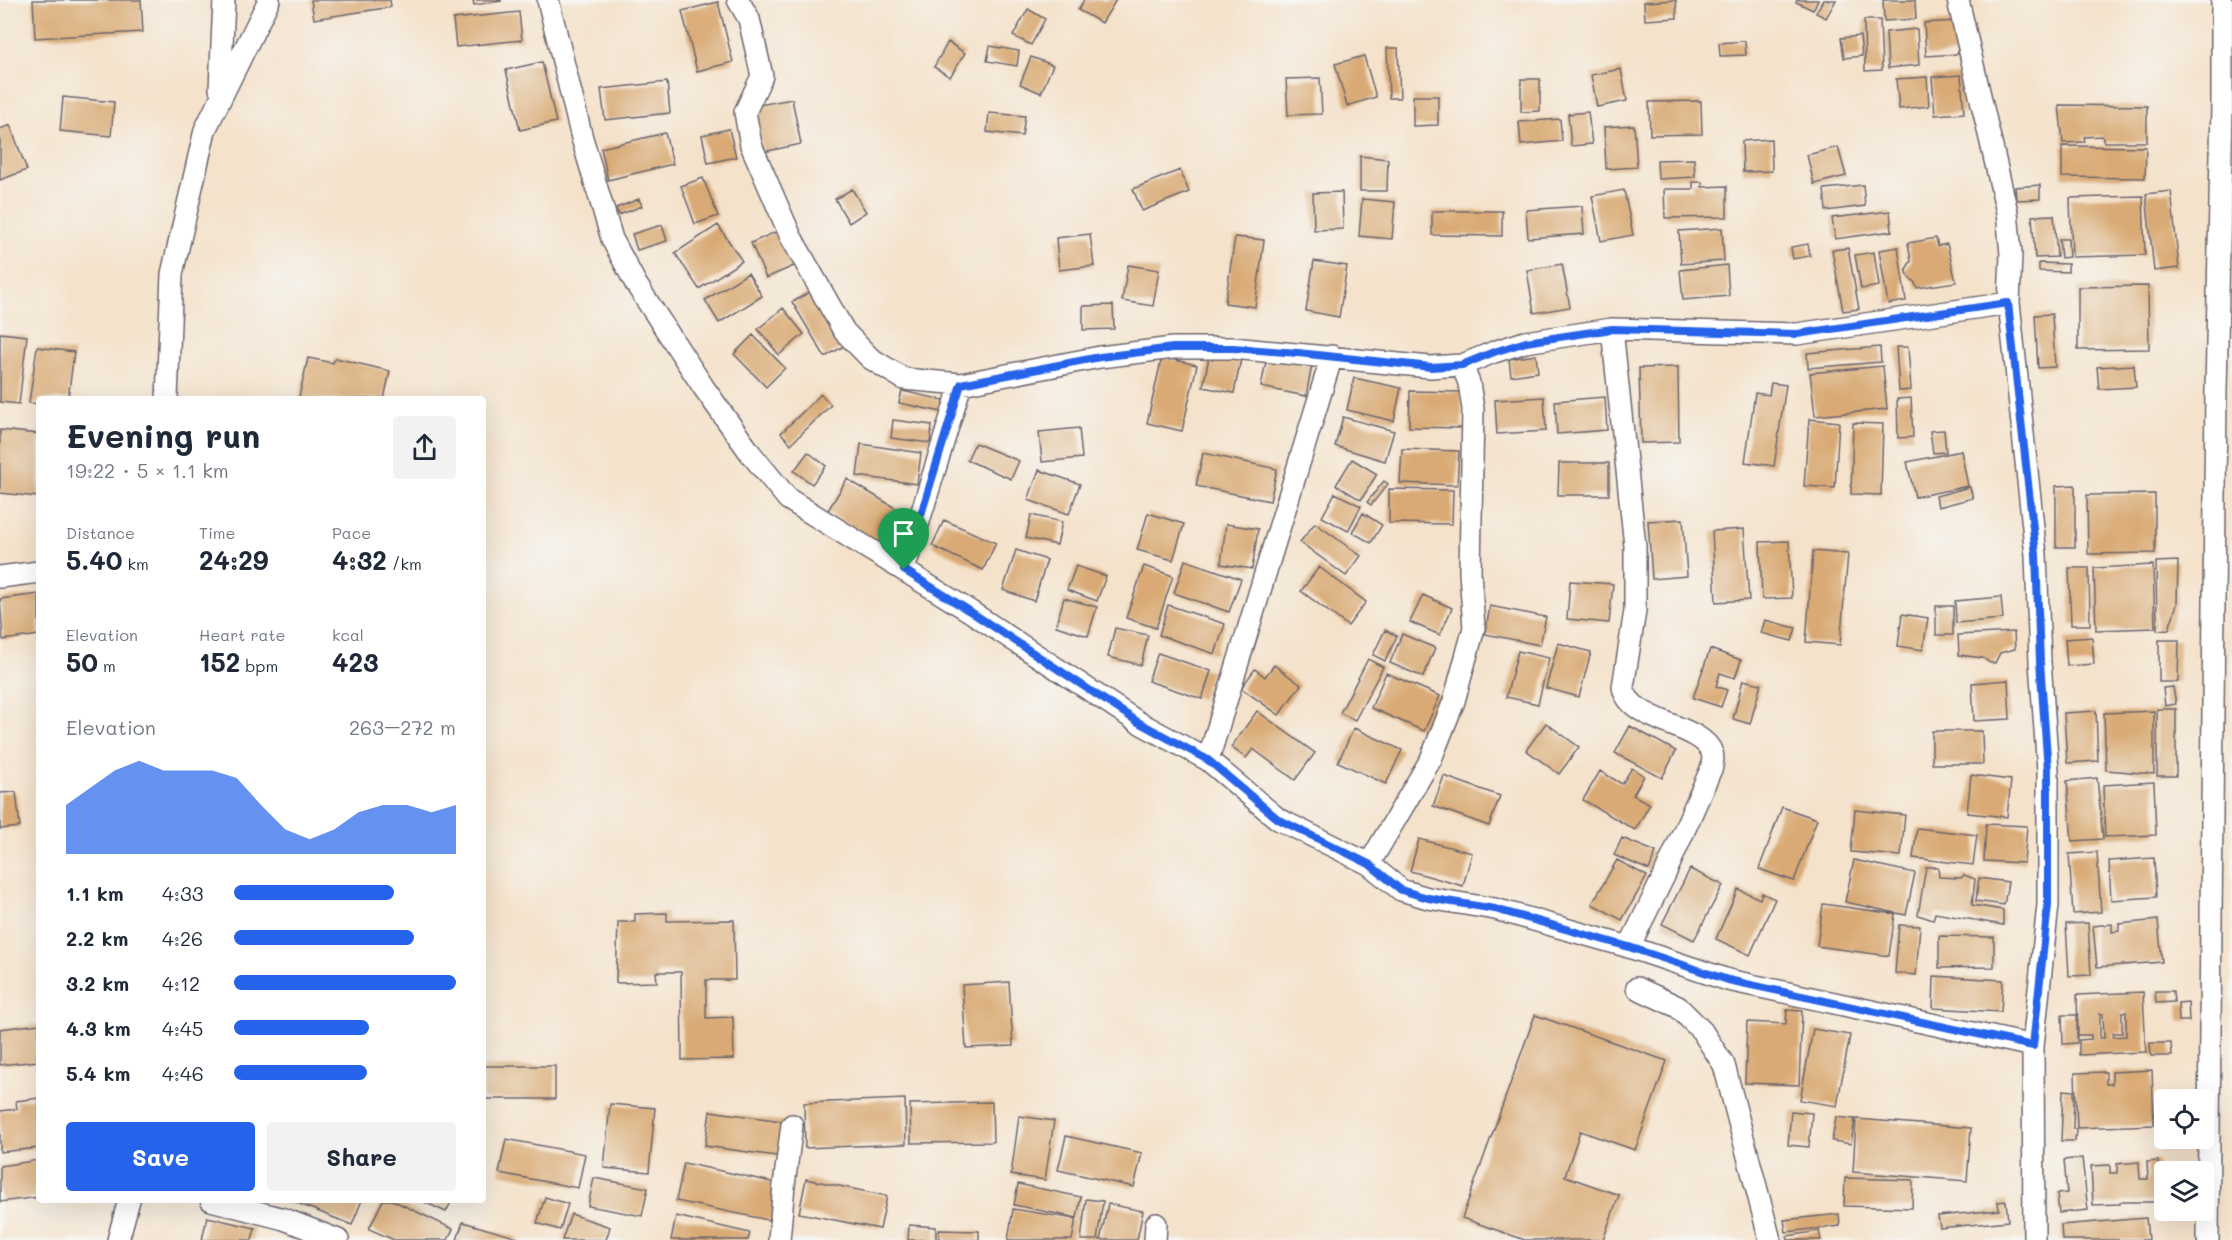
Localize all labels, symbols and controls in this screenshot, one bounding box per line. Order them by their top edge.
text: Evening run [66,413,260,456]
button: share [393,416,456,479]
text: 19:22 · 5 × 1.1 km [66,457,229,483]
pin [878,508,929,570]
icon: arrive [887,517,920,550]
text: Distance [66,522,135,543]
text: Time [199,522,235,543]
text: Pace [332,522,371,543]
text: 5.40 [66,543,122,577]
text: 24:29 [199,543,268,577]
text: 4:32 [332,543,387,577]
text: km [122,553,149,574]
text: /km [387,553,422,574]
text: Elevation [66,624,138,645]
text: Heart rate [199,624,285,645]
text: kcal [332,624,364,645]
text: 50 [66,645,98,679]
text: 152 [199,645,240,679]
text: 423 [332,645,379,679]
text: m [98,655,116,676]
text: bpm [240,655,278,676]
text: Elevation [66,714,156,740]
text: 263–272 m [349,714,456,740]
text: 1.1 km [66,880,124,906]
text: 4:33 [162,880,203,906]
text: 2.2 km [66,925,128,951]
text: 4:26 [162,925,203,951]
text: 3.2 km [66,970,129,996]
text: 4:12 [162,970,200,996]
text: 4.3 km [66,1015,131,1041]
text: 4:45 [162,1015,203,1041]
text: 5.4 km [66,1060,130,1086]
text: 4:46 [162,1060,204,1086]
map controls [2154,1089,2214,1221]
button: locate [2154,1089,2214,1149]
button: Save [66,1122,255,1191]
button: Share [267,1122,456,1191]
button: layers [2154,1161,2214,1221]

